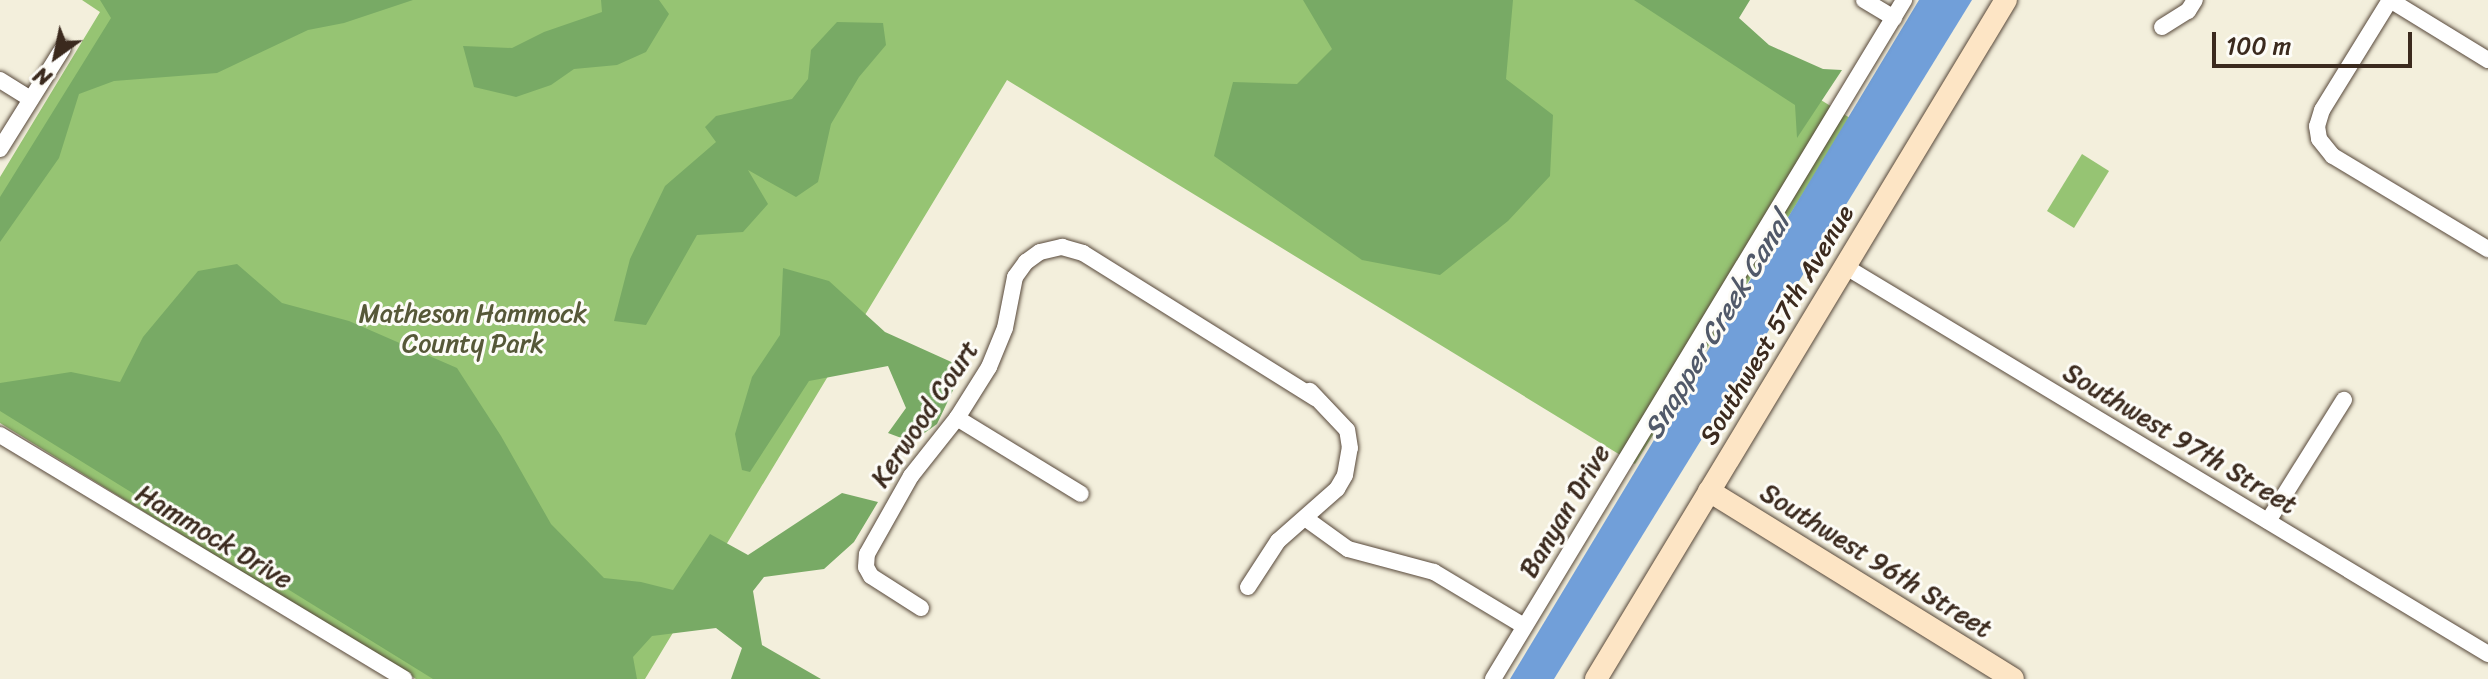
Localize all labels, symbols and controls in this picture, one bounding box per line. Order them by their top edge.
north arrow [16,16,96,96]
scale bar [2216,16,2416,66]
text: 100 m [2226,25,2291,67]
text: N [26,56,60,97]
street label: Southwest 57th Avenue [1693,199,1861,451]
water label: Snapper Creek Canal [1636,207,1798,445]
park label: Matheson Hammock County Park [359,298,587,360]
street label: Kerwood Court [865,335,985,493]
street label: Southwest 97th Street [2057,357,2303,521]
street label: Banyan Drive [1513,439,1617,583]
street label: Southwest 96th Street [1754,477,1998,645]
street label: Hammock Drive [130,478,298,596]

